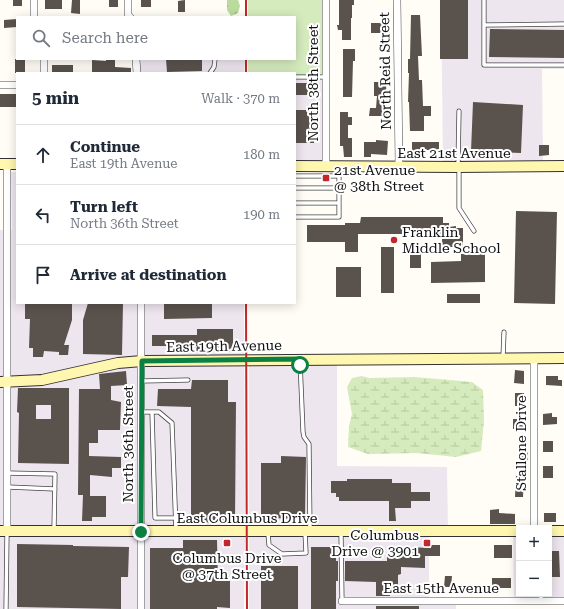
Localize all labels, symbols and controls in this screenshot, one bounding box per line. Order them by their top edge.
street label: North Reid Street [376,12,394,130]
search box [16,16,296,60]
street label: North 38th Street [305,24,321,142]
icon: search [30,27,52,49]
text: Search here [62,29,148,47]
text: 5 min [32,88,79,108]
text: Walk · 370 m [201,91,280,106]
text: Continue [70,138,140,156]
icon: ahead [32,144,54,166]
street label: East 21st Avenue [397,145,511,161]
text: 180 m [243,147,280,162]
text: East 19th Avenue [70,156,177,171]
place label: 21st Avenue @ 38th Street [334,162,424,194]
marker: 21st Avenue @ 38th Street [321,173,331,183]
text: Turn left [70,198,138,216]
icon: left [32,204,54,226]
text: 190 m [243,207,280,222]
text: North 36th Street [70,216,179,231]
place label: Franklin Middle School [402,224,501,256]
marker: Franklin Middle School [389,235,399,245]
icon: arrive [32,264,54,286]
text: Arrive at destination [70,266,226,284]
street label: East 19th Avenue [166,337,282,355]
route start [291,356,309,374]
street label: North 36th Street [120,385,136,503]
street label: Stallone Drive [513,395,529,491]
street label: East Columbus Drive [177,510,318,526]
route end [132,523,150,541]
map controls [516,525,552,597]
button: + [516,525,552,561]
place label: Columbus Drive @ 3901 [331,527,419,559]
marker: Columbus Drive @ 37th Street [222,538,232,548]
marker: Columbus Drive @ 3901 [422,538,432,548]
place label: Columbus Drive @ 37th Street [173,550,282,582]
button: − [516,561,552,597]
street label: East 15th Avenue [383,580,499,596]

